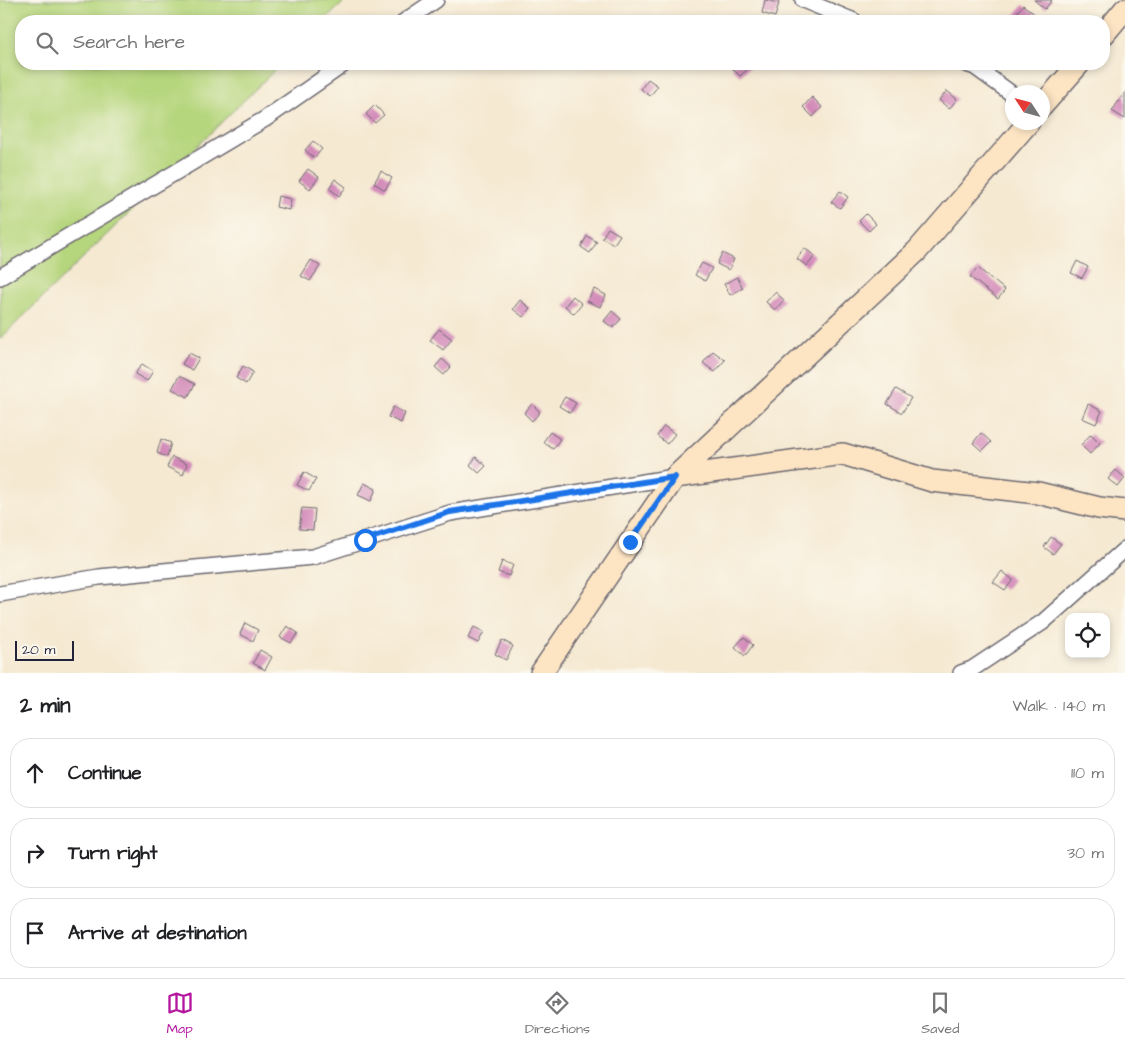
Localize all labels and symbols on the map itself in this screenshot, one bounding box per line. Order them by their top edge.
north arrow [1005,85,1050,130]
route start [354,529,377,552]
route end [619,531,642,554]
scale bar [15,638,74,661]

